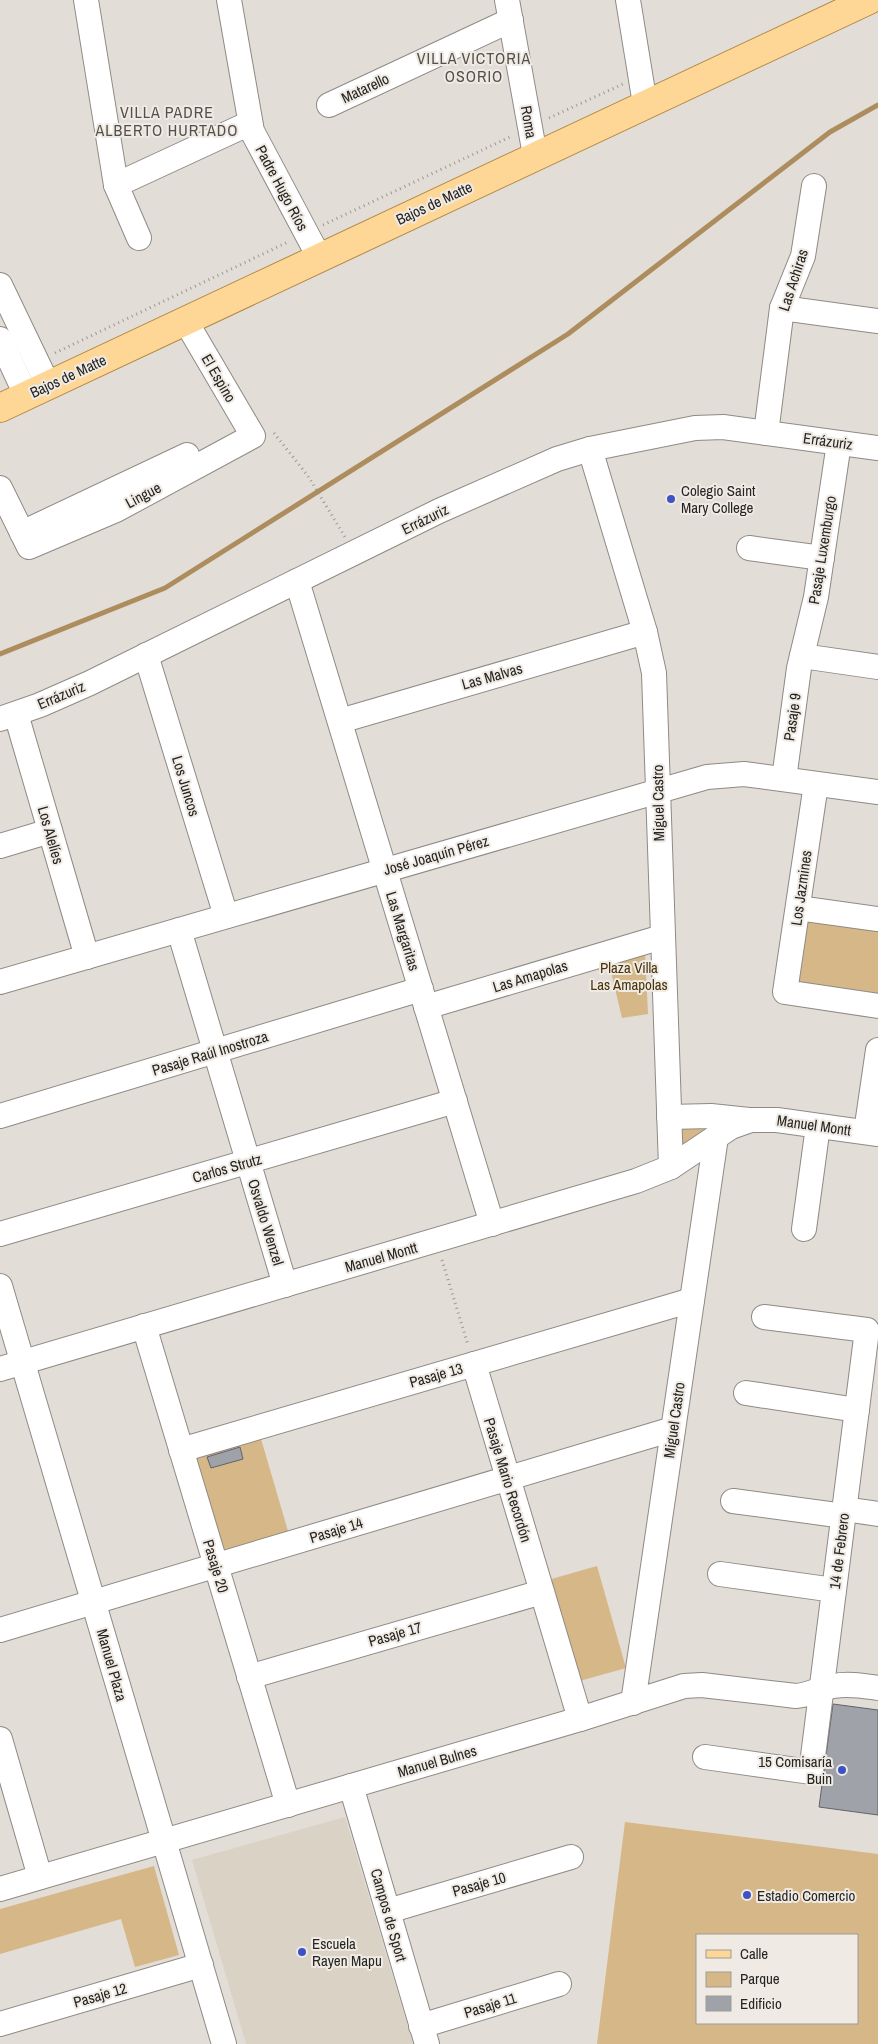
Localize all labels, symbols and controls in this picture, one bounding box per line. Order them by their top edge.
district label: VILLA VICTORIA OSORIO [417,47,531,87]
street label: Matarello [338,68,392,108]
district label: VILLA PADRE ALBERTO HURTADO [94,101,239,141]
street label: Roma [516,104,542,140]
street label: Padre Hugo Ríos [251,141,313,235]
street label: Bajos de Matte [392,176,476,230]
street label: Las Achiras [773,246,813,314]
street label: Bajos de Matte [26,349,110,403]
street label: El Espino [197,350,241,406]
street label: Errázuriz [802,427,854,455]
street label: Lingue [121,477,165,513]
place label: Colegio Saint Mary College [681,480,756,518]
marker: Colegio Saint Mary College [665,493,677,505]
street label: Pasaje Luxemburgo [803,494,841,606]
street label: Errázuriz [398,499,452,539]
street label: Las Malvas [459,657,525,695]
street label: Errázuriz [34,676,88,714]
street label: Pasaje 9 [778,692,806,742]
street label: Los Juncos [167,753,205,819]
street label: Miguel Castro [647,764,669,841]
street label: Los Alelíes [33,804,69,866]
street label: José Joaquín Pérez [381,830,491,880]
street label: Los Jazmines [785,849,817,927]
street label: Las Margaritas [381,889,425,973]
street label: Las Amapolas [490,955,570,997]
park label: Plaza Villa Las Amapolas [590,957,668,995]
street label: Pasaje Raúl Inostroza [149,1025,271,1081]
street label: Manuel Montt [776,1109,853,1141]
street label: Carlos Strutz [190,1148,264,1188]
street label: Osvaldo Wenzel [243,1176,289,1268]
street label: Manuel Montt [342,1236,420,1277]
street label: Pasaje 13 [407,1357,465,1393]
street label: Miguel Castro [658,1380,690,1459]
street label: Pasaje Mario Recordón [479,1415,537,1545]
street label: Pasaje 14 [307,1512,365,1548]
street label: 14 de Febrero [824,1512,854,1590]
street label: Pasaje 20 [198,1537,234,1595]
street label: Pasaje 17 [366,1616,424,1652]
street label: Manuel Plaza [92,1626,132,1704]
street label: Manuel Bulnes [395,1740,479,1782]
place label: 15 Comisaría Buin [758,1751,832,1789]
marker: 15 Comisaría Buin [836,1764,848,1776]
street label: Campos de Sport [366,1866,412,1964]
street label: Pasaje 10 [450,1866,508,1902]
place label: Estadio Comercio [757,1885,856,1906]
marker: Estadio Comercio [741,1889,753,1901]
place label: Escuela Rayen Mapu [312,1933,382,1971]
legend [696,1934,858,2024]
text: Calle [740,1943,768,1964]
marker: Escuela Rayen Mapu [296,1946,308,1958]
text: Parque [740,1968,780,1989]
street label: Pasaje 12 [71,1977,129,2013]
street label: Pasaje 11 [461,1987,519,2023]
text: Edificio [740,1993,782,2014]

